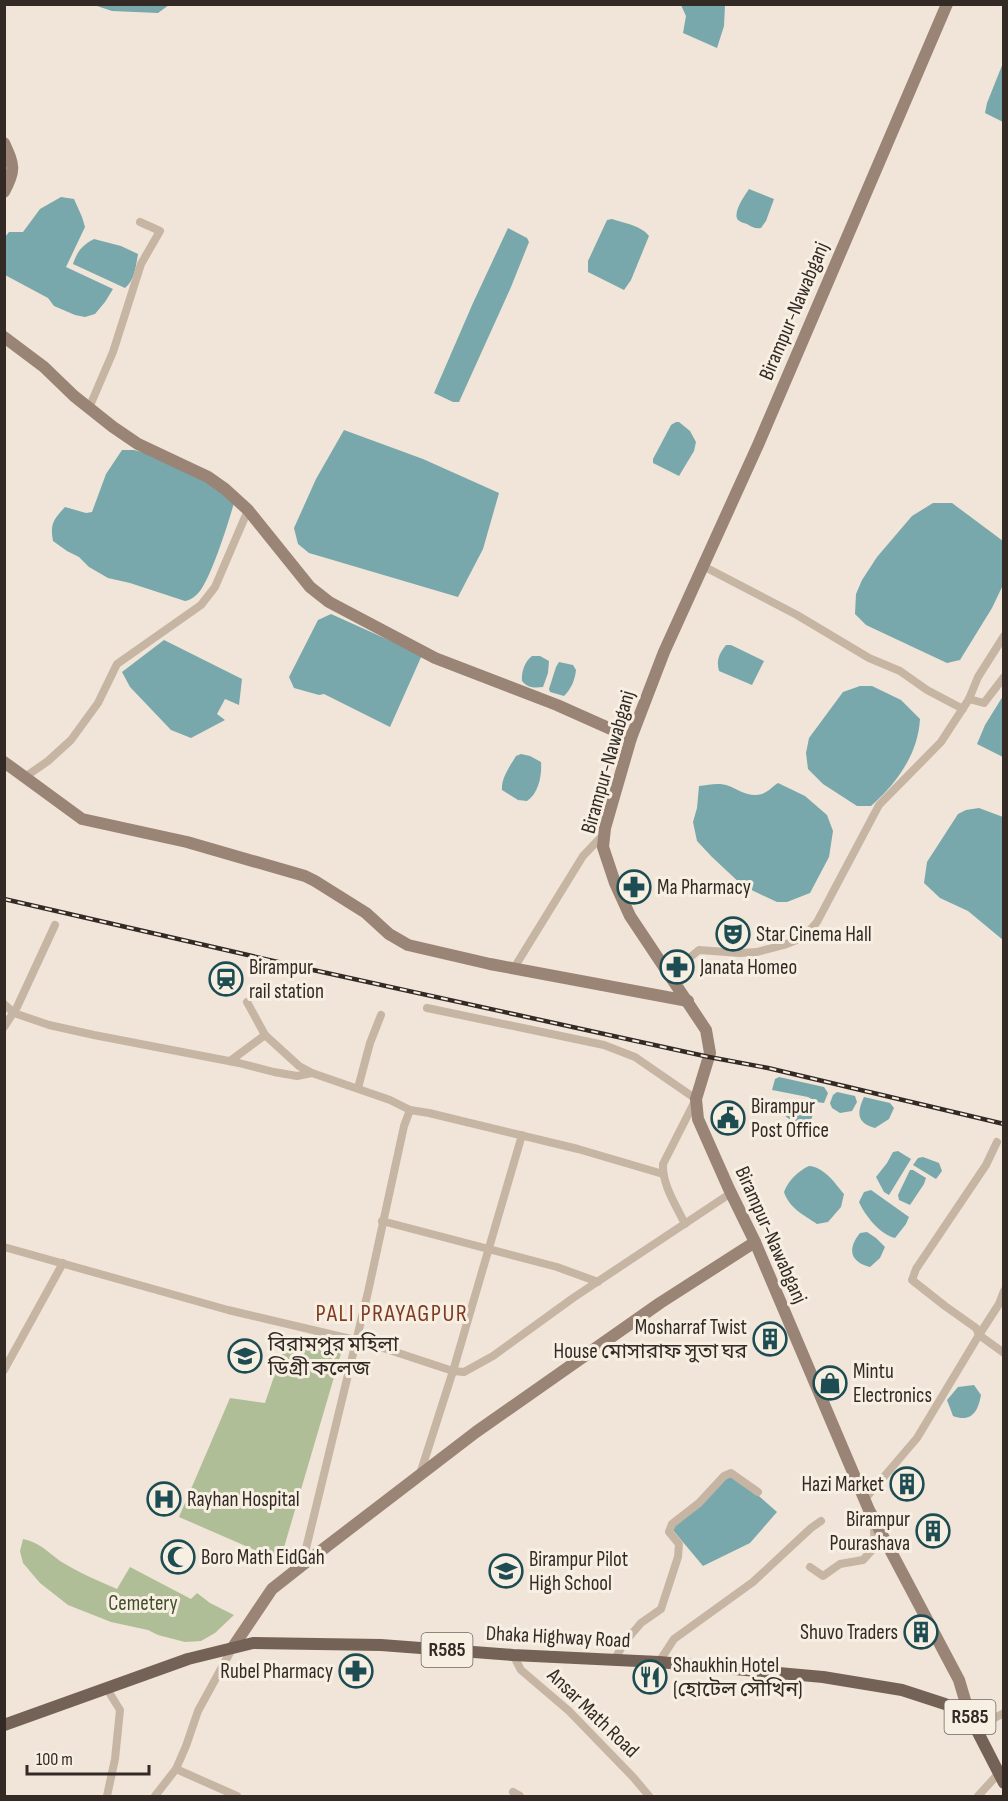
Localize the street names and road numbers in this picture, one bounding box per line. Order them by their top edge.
street label: Birampur-Nawabganj [754,238,834,384]
street label: Birampur-Nawabganj [576,688,640,836]
street label: Birampur-Nawabganj [730,1163,812,1307]
street label: Dhaka Highway Road [485,1621,631,1653]
road number: R585 [422,1633,472,1667]
street label: Ansar Math Road [541,1662,644,1763]
road number: R585 [944,1700,996,1734]

